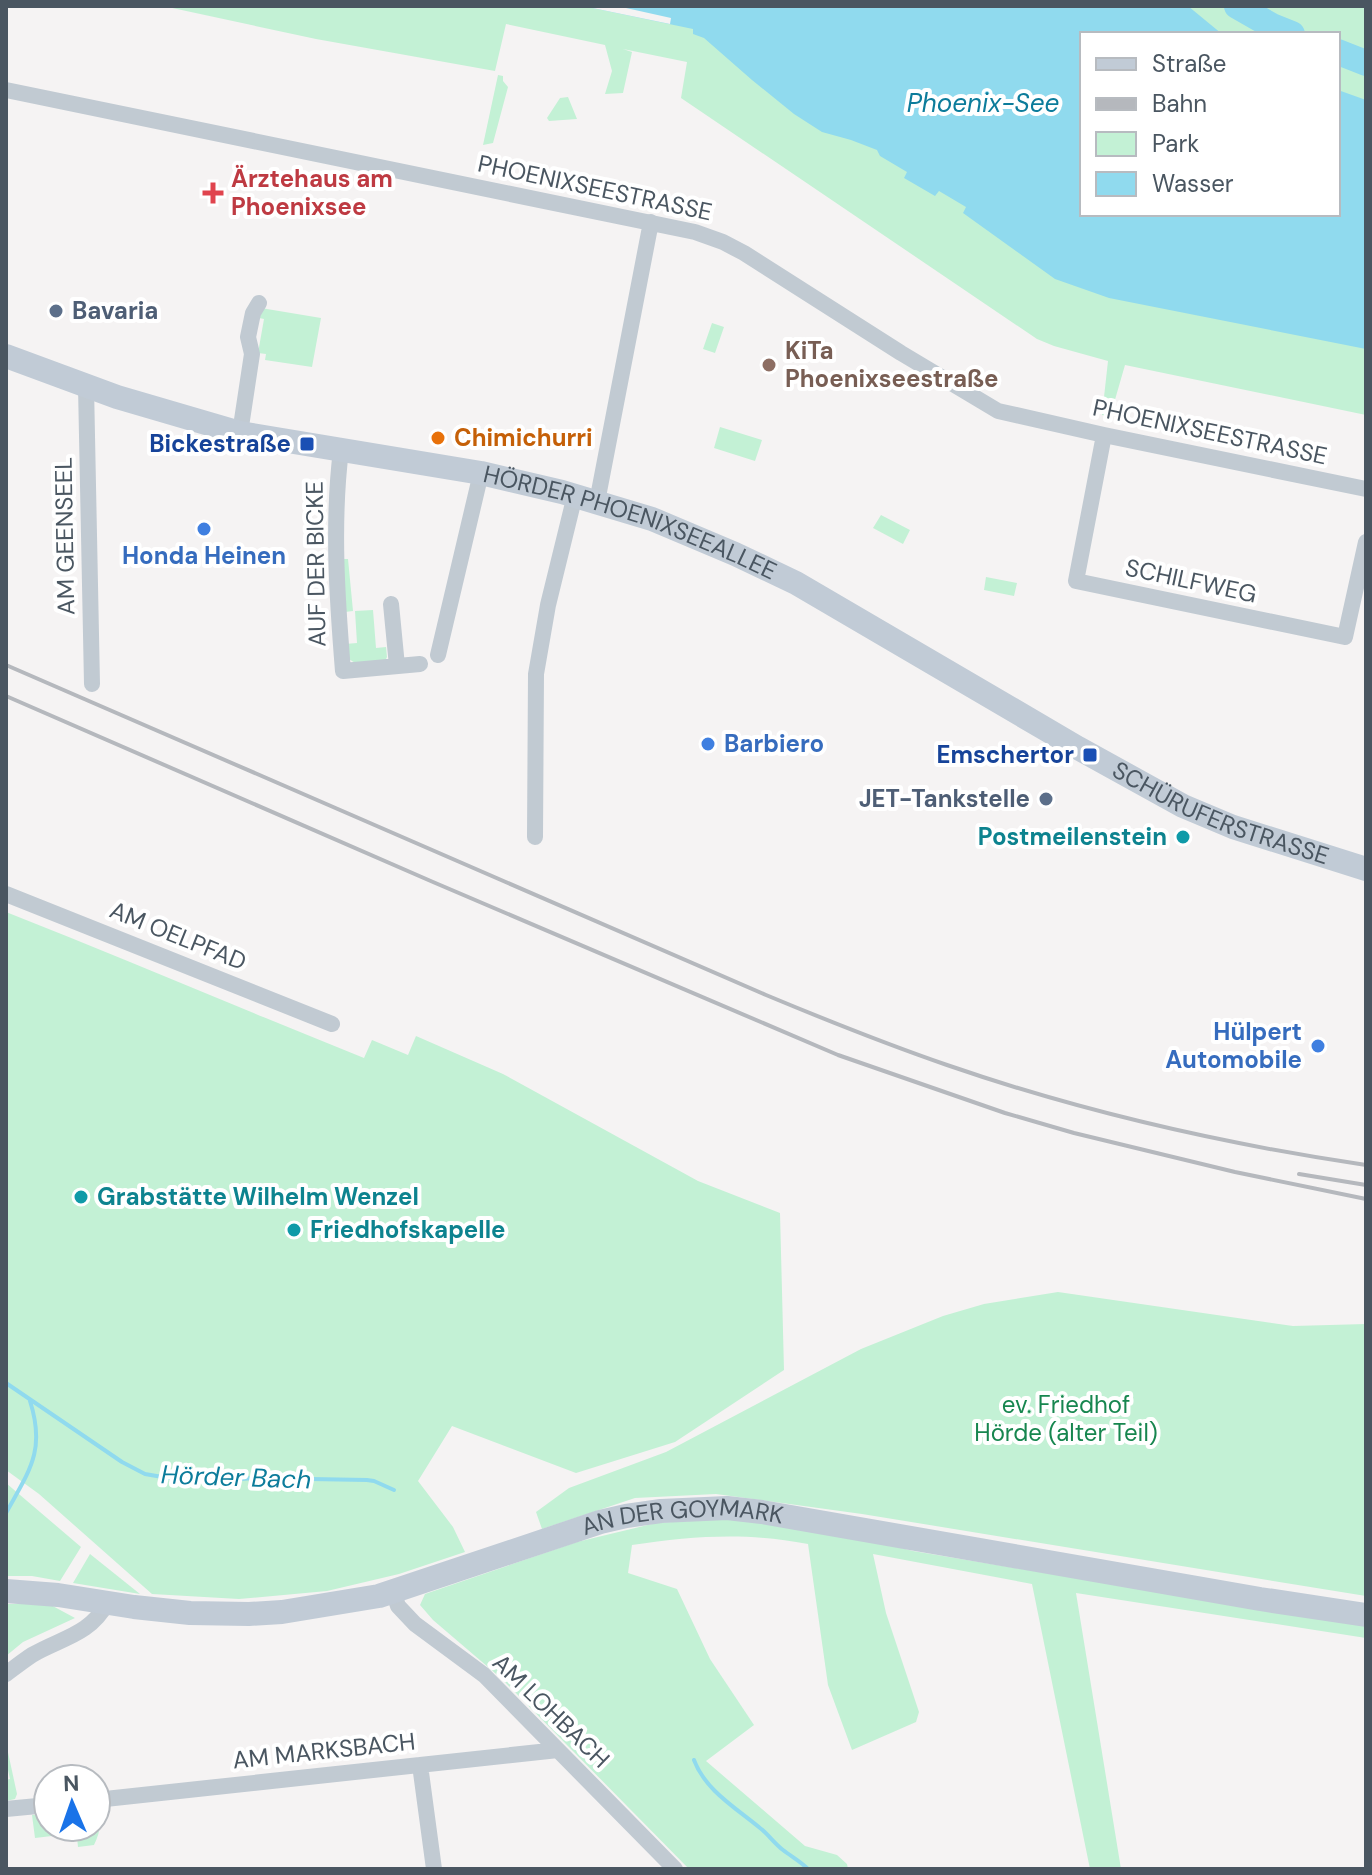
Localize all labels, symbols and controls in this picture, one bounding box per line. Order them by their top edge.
legend [1080,32,1340,216]
text: Straße [1152,48,1226,79]
water label: Phoenix-See [907,86,1059,120]
text: Bahn [1152,88,1207,119]
text: Park [1152,128,1199,159]
street label: PHOENIXSEESTRASSE [475,148,715,227]
place label: Ärztehaus am Phoenixsee [231,163,393,222]
text: Wasser [1152,168,1234,199]
marker: Ärztehaus am Phoenixsee [202,182,224,204]
place label: Bavaria [72,295,158,326]
marker: Bavaria [47,302,65,320]
place label: KiTa Phoenixseestraße [785,335,998,394]
marker: KiTa Phoenixseestraße [760,356,778,374]
street label: PHOENIXSEESTRASSE [1090,392,1330,471]
place label: Chimichurri [454,422,593,453]
place label: Bickestraße [149,428,291,459]
marker: Chimichurri [429,429,447,447]
marker: Bickestraße [298,435,316,453]
street label: AM GEENSEEL [48,457,81,615]
street label: HÖRDER PHOENIXSEEALLEE [480,458,782,587]
street label: AUF DER BICKE [299,481,332,647]
marker: Honda Heinen [195,520,213,538]
place label: Honda Heinen [122,540,286,571]
street label: SCHILFWEG [1123,551,1260,610]
place label: Barbiero [724,728,824,759]
marker: Barbiero [699,735,717,753]
place label: Emschertor [936,739,1074,770]
marker: Emschertor [1081,746,1099,764]
street label: SCHÜRUFERSTRASSE [1107,754,1333,871]
place label: JET-Tankstelle [859,783,1030,814]
marker: JET-Tankstelle [1037,790,1055,808]
place label: Postmeilenstein [978,821,1167,852]
marker: Postmeilenstein [1174,828,1192,846]
street label: AM OELPFAD [105,894,251,977]
place label: Hülpert Automobile [1165,1016,1302,1075]
marker: Hülpert Automobile [1309,1037,1327,1055]
place label: Grabstätte Wilhelm Wenzel [97,1181,419,1212]
marker: Grabstätte Wilhelm Wenzel [72,1188,90,1206]
place label: Friedhofskapelle [310,1214,506,1245]
marker: Friedhofskapelle [285,1221,303,1239]
park label: ev. Friedhof Hörde (alter Teil) [974,1389,1158,1448]
water label: Hörder Bach [160,1457,312,1497]
street label: AN DER GOYMARK [577,1491,786,1542]
street label: AM LOHBACH [486,1647,617,1774]
street label: AM MARKSBACH [231,1725,417,1776]
north arrow [32,1763,112,1843]
text: N [63,1769,80,1798]

